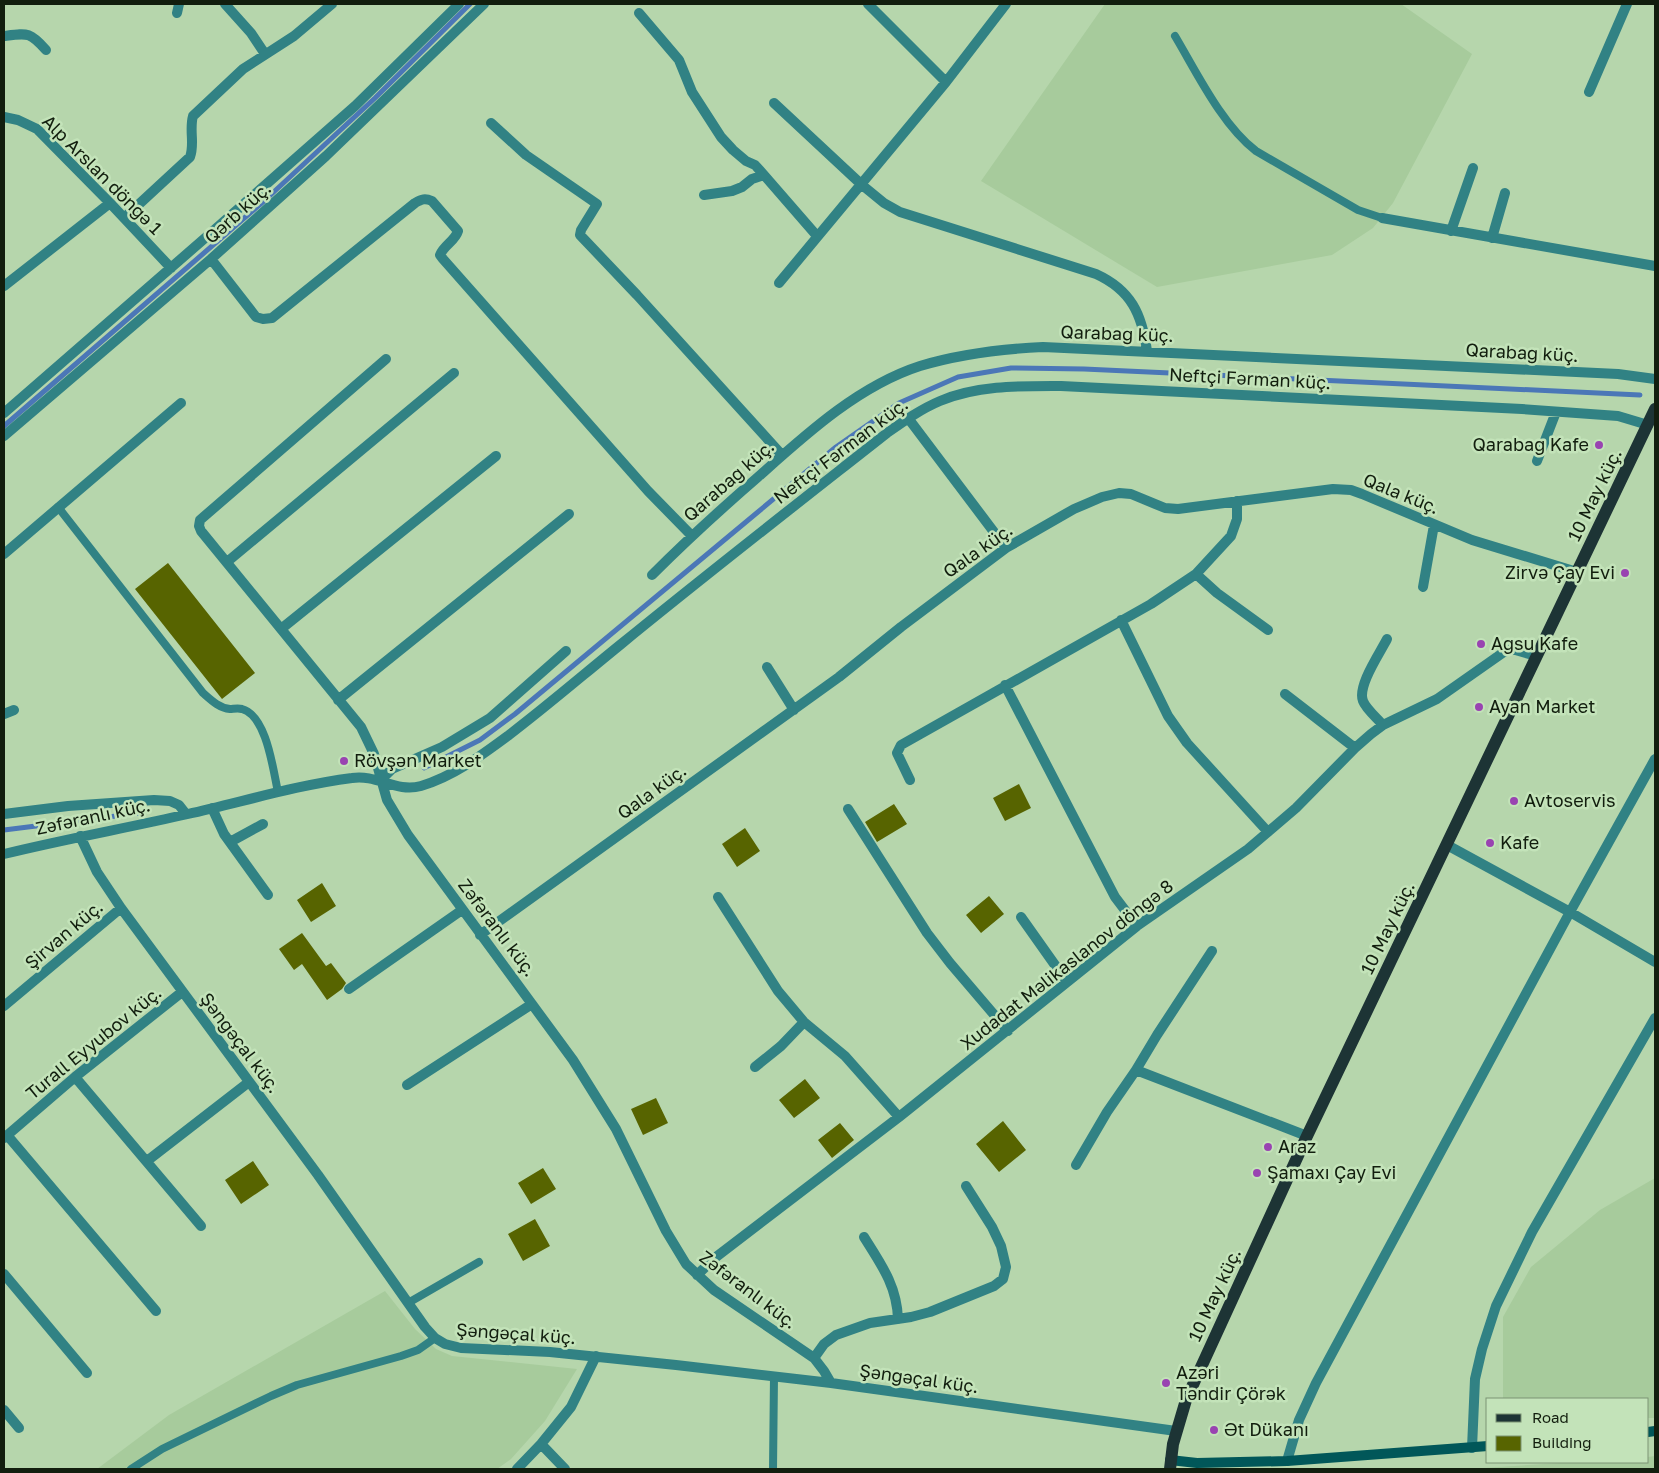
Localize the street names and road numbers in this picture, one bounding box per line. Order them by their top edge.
street label: Alp Arslan döngə 1 [38,110,167,239]
street label: Qərb küç. [200,177,275,248]
street label: Qarabağ küç. [1060,320,1174,346]
street label: Qarabağ küç. [1465,338,1579,366]
street label: Neftçi Fərman küç. [1168,363,1332,393]
street label: Neftçi Fərman küç. [769,393,912,508]
street label: Qarabağ küç. [678,435,778,526]
street label: 10 May küç. [1562,445,1626,544]
street label: Qala küç. [1360,468,1443,518]
street label: Qala küç. [938,518,1016,582]
street label: Qala küç. [613,759,690,824]
street label: Zəfəranlı küç. [34,793,152,839]
street label: Zəfəranlı küç. [454,874,542,981]
street label: Xudadat Məlikaslanov döngə 8 [956,874,1177,1054]
street label: 10 May küç. [1355,878,1419,977]
street label: Şirvan küç. [20,895,107,973]
street label: Turall Eyyubov küç. [21,981,166,1104]
street label: Şəngəçal küç. [196,988,286,1097]
street label: Zəfəranlı küç. [695,1245,802,1333]
street label: 10 May küç. [1183,1245,1245,1345]
street label: Şəngəçal küç. [456,1318,577,1348]
street label: Şəngəçal küç. [858,1359,980,1397]

